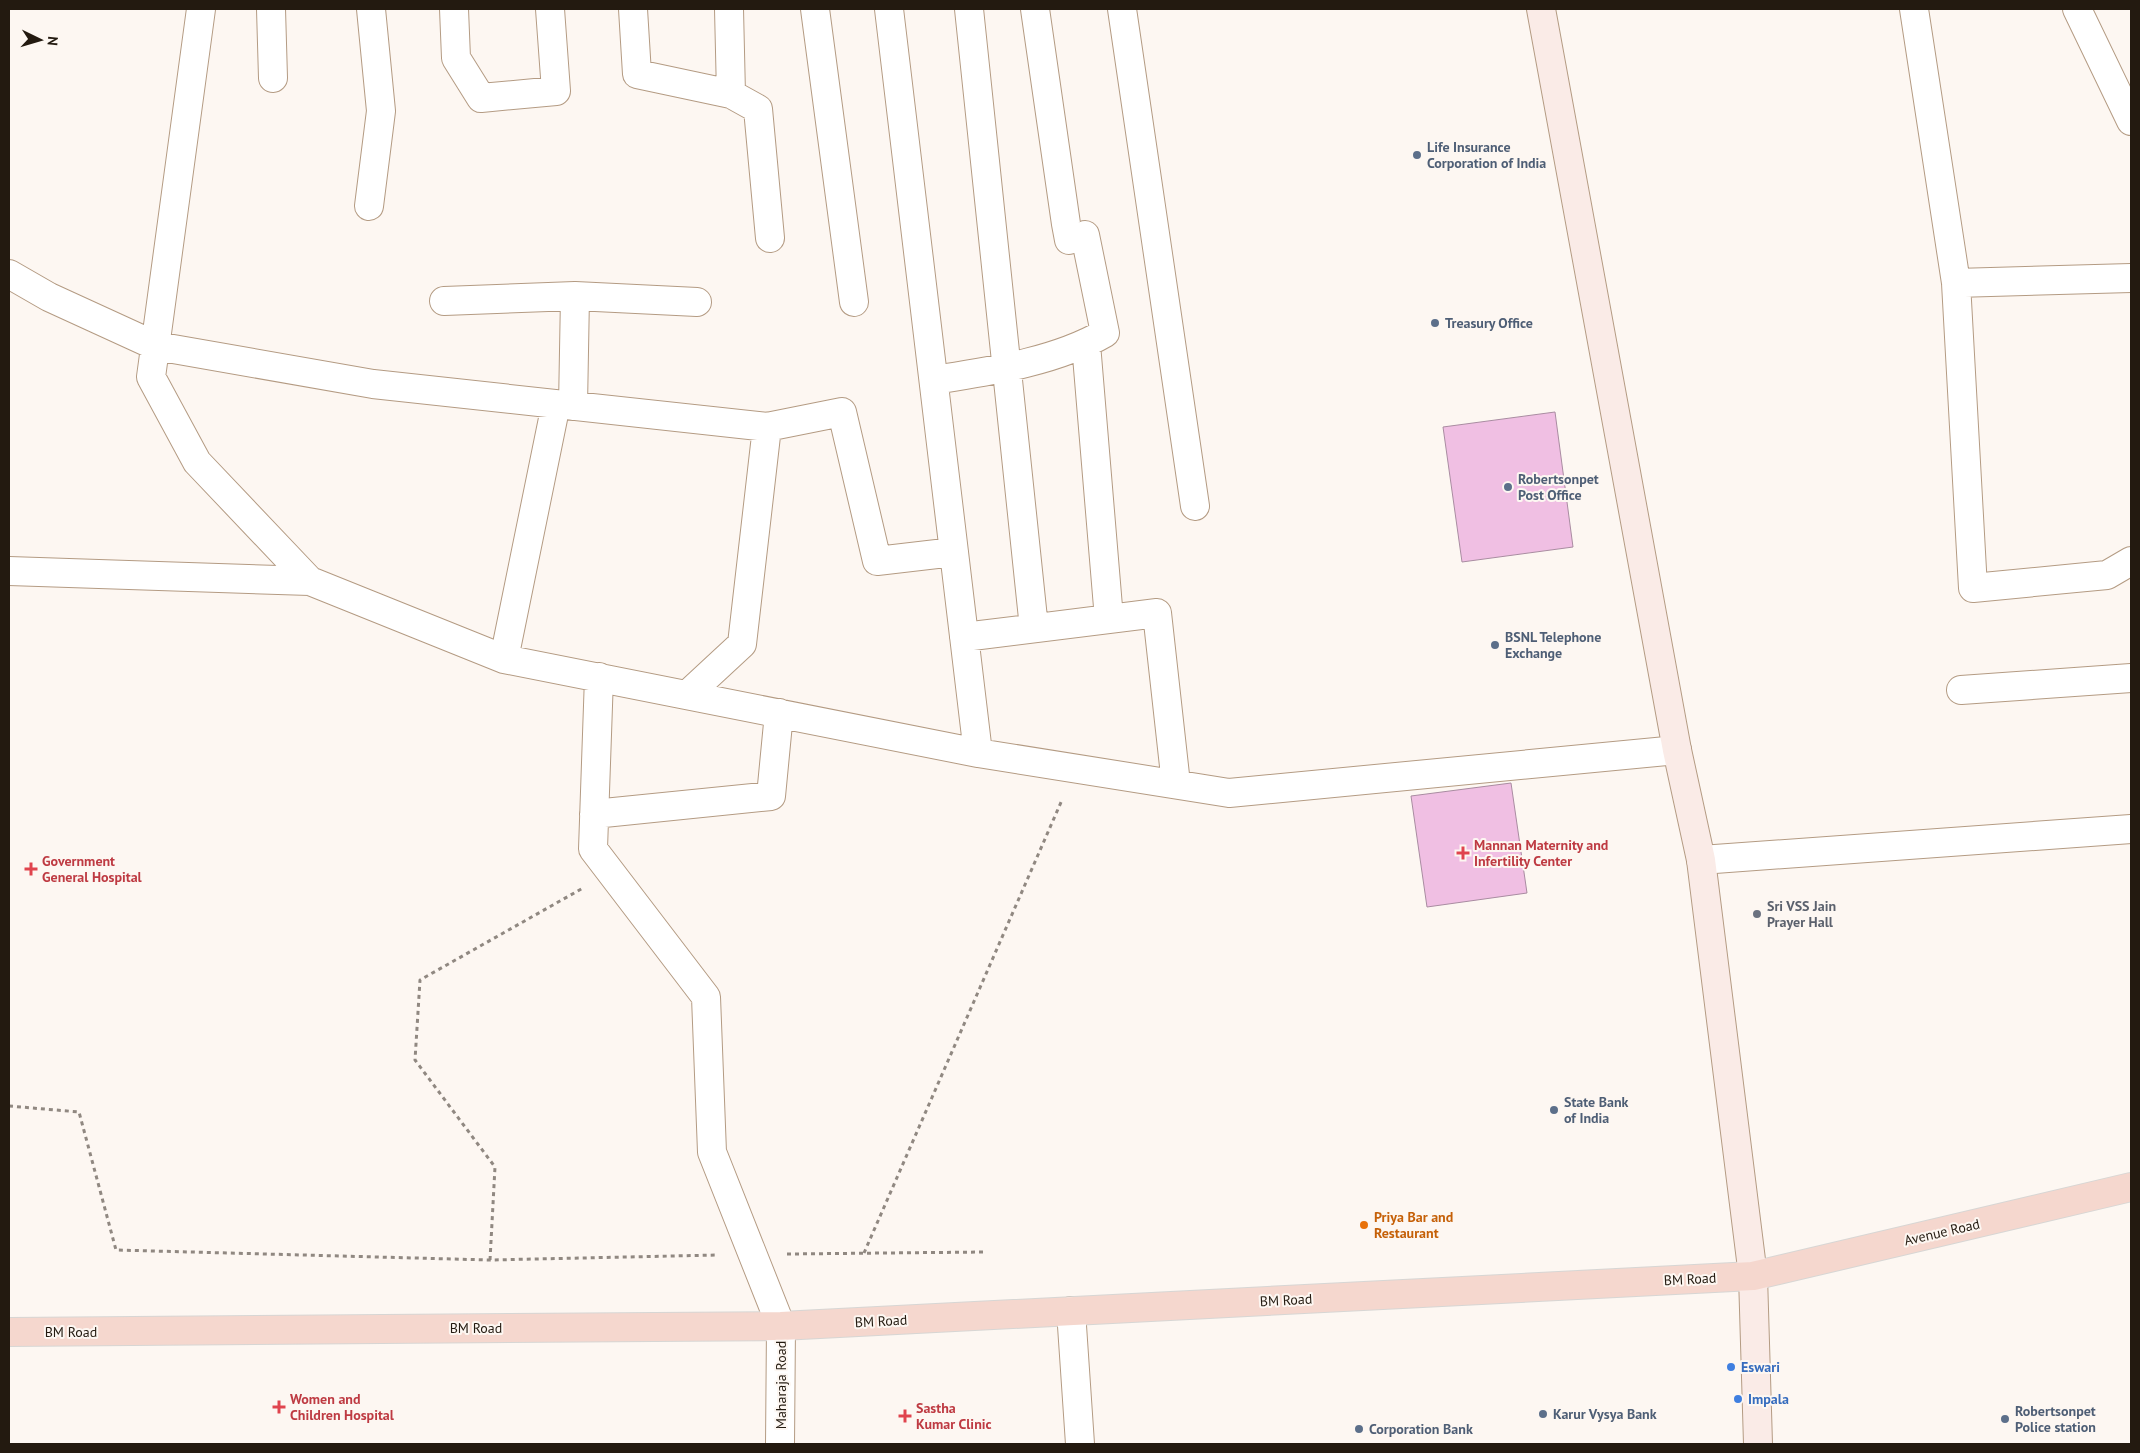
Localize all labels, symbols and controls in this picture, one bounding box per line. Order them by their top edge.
north arrow [15,15,65,65]
text: N [44,36,62,47]
place label: Life Insurance Corporation of India [1427,138,1546,172]
marker: Life Insurance Corporation of India [1411,149,1423,161]
place label: Treasury Office [1445,314,1533,332]
marker: Treasury Office [1429,317,1441,329]
place label: Robertsonpet Post Office [1518,470,1599,504]
marker: Robertsonpet Post Office [1502,481,1514,493]
place label: BSNL Telephone Exchange [1505,628,1601,662]
marker: BSNL Telephone Exchange [1489,639,1501,651]
place label: Mannan Maternity and Infertility Center [1474,836,1608,870]
marker: Mannan Maternity and Infertility Center [1456,846,1470,860]
place label: Government General Hospital [42,852,143,886]
marker: Government General Hospital [24,862,38,876]
place label: Sri VSS Jain Prayer Hall [1767,897,1836,931]
marker: Sri VSS Jain Prayer Hall [1751,908,1763,920]
place label: State Bank of India [1564,1093,1629,1127]
marker: State Bank of India [1548,1104,1560,1116]
place label: Priya Bar and Restaurant [1374,1208,1453,1242]
street label: Avenue Road [1902,1215,1982,1249]
marker: Priya Bar and Restaurant [1358,1219,1370,1231]
street label: BM Road [1663,1269,1717,1289]
street label: BM Road [1259,1290,1313,1310]
street label: BM Road [854,1311,908,1331]
street label: BM Road [450,1319,502,1337]
street label: BM Road [45,1323,97,1341]
street label: Maharaja Road [772,1341,790,1429]
place label: Eswari [1741,1358,1780,1376]
marker: Eswari [1725,1361,1737,1373]
place label: Women and Children Hospital [290,1390,395,1424]
place label: Impala [1748,1390,1789,1408]
marker: Impala [1732,1393,1744,1405]
place label: Sastha Kumar Clinic [916,1399,992,1433]
marker: Women and Children Hospital [272,1400,286,1414]
place label: Robertsonpet Police station [2015,1402,2096,1436]
place label: Karur Vysya Bank [1553,1405,1657,1423]
marker: Karur Vysya Bank [1537,1408,1549,1420]
marker: Sastha Kumar Clinic [898,1409,912,1423]
marker: Robertsonpet Police station [1999,1413,2011,1425]
place label: Corporation Bank [1369,1420,1473,1438]
marker: Corporation Bank [1353,1423,1365,1435]

